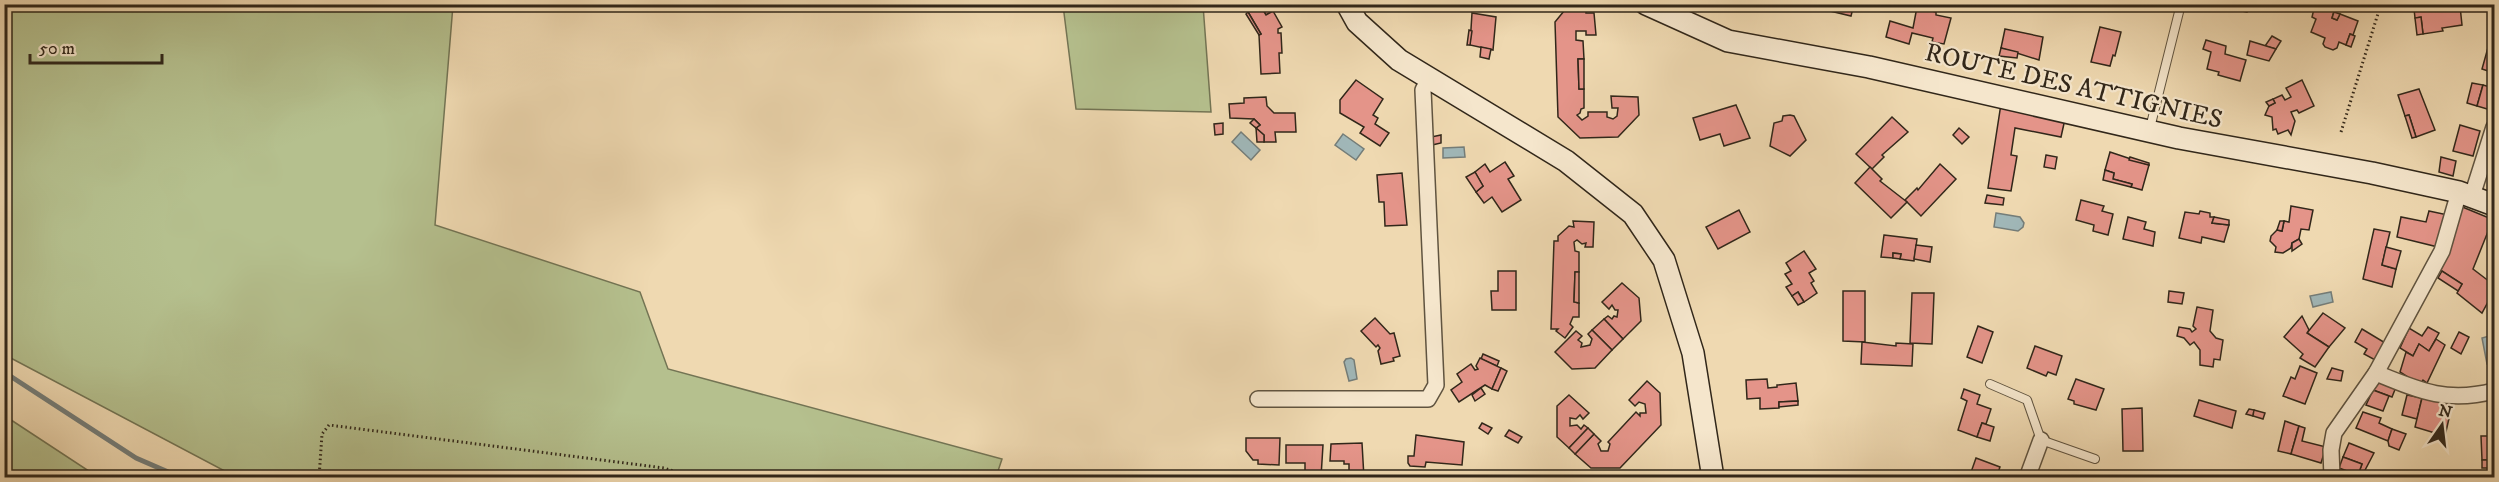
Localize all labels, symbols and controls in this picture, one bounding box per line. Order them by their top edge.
scale bar [30,27,162,65]
street label: ROUTE DES ATTIGNIES [1922,36,2226,137]
text: 50 m [39,38,75,60]
north arrow [2412,395,2472,455]
text: N [2437,400,2454,423]

